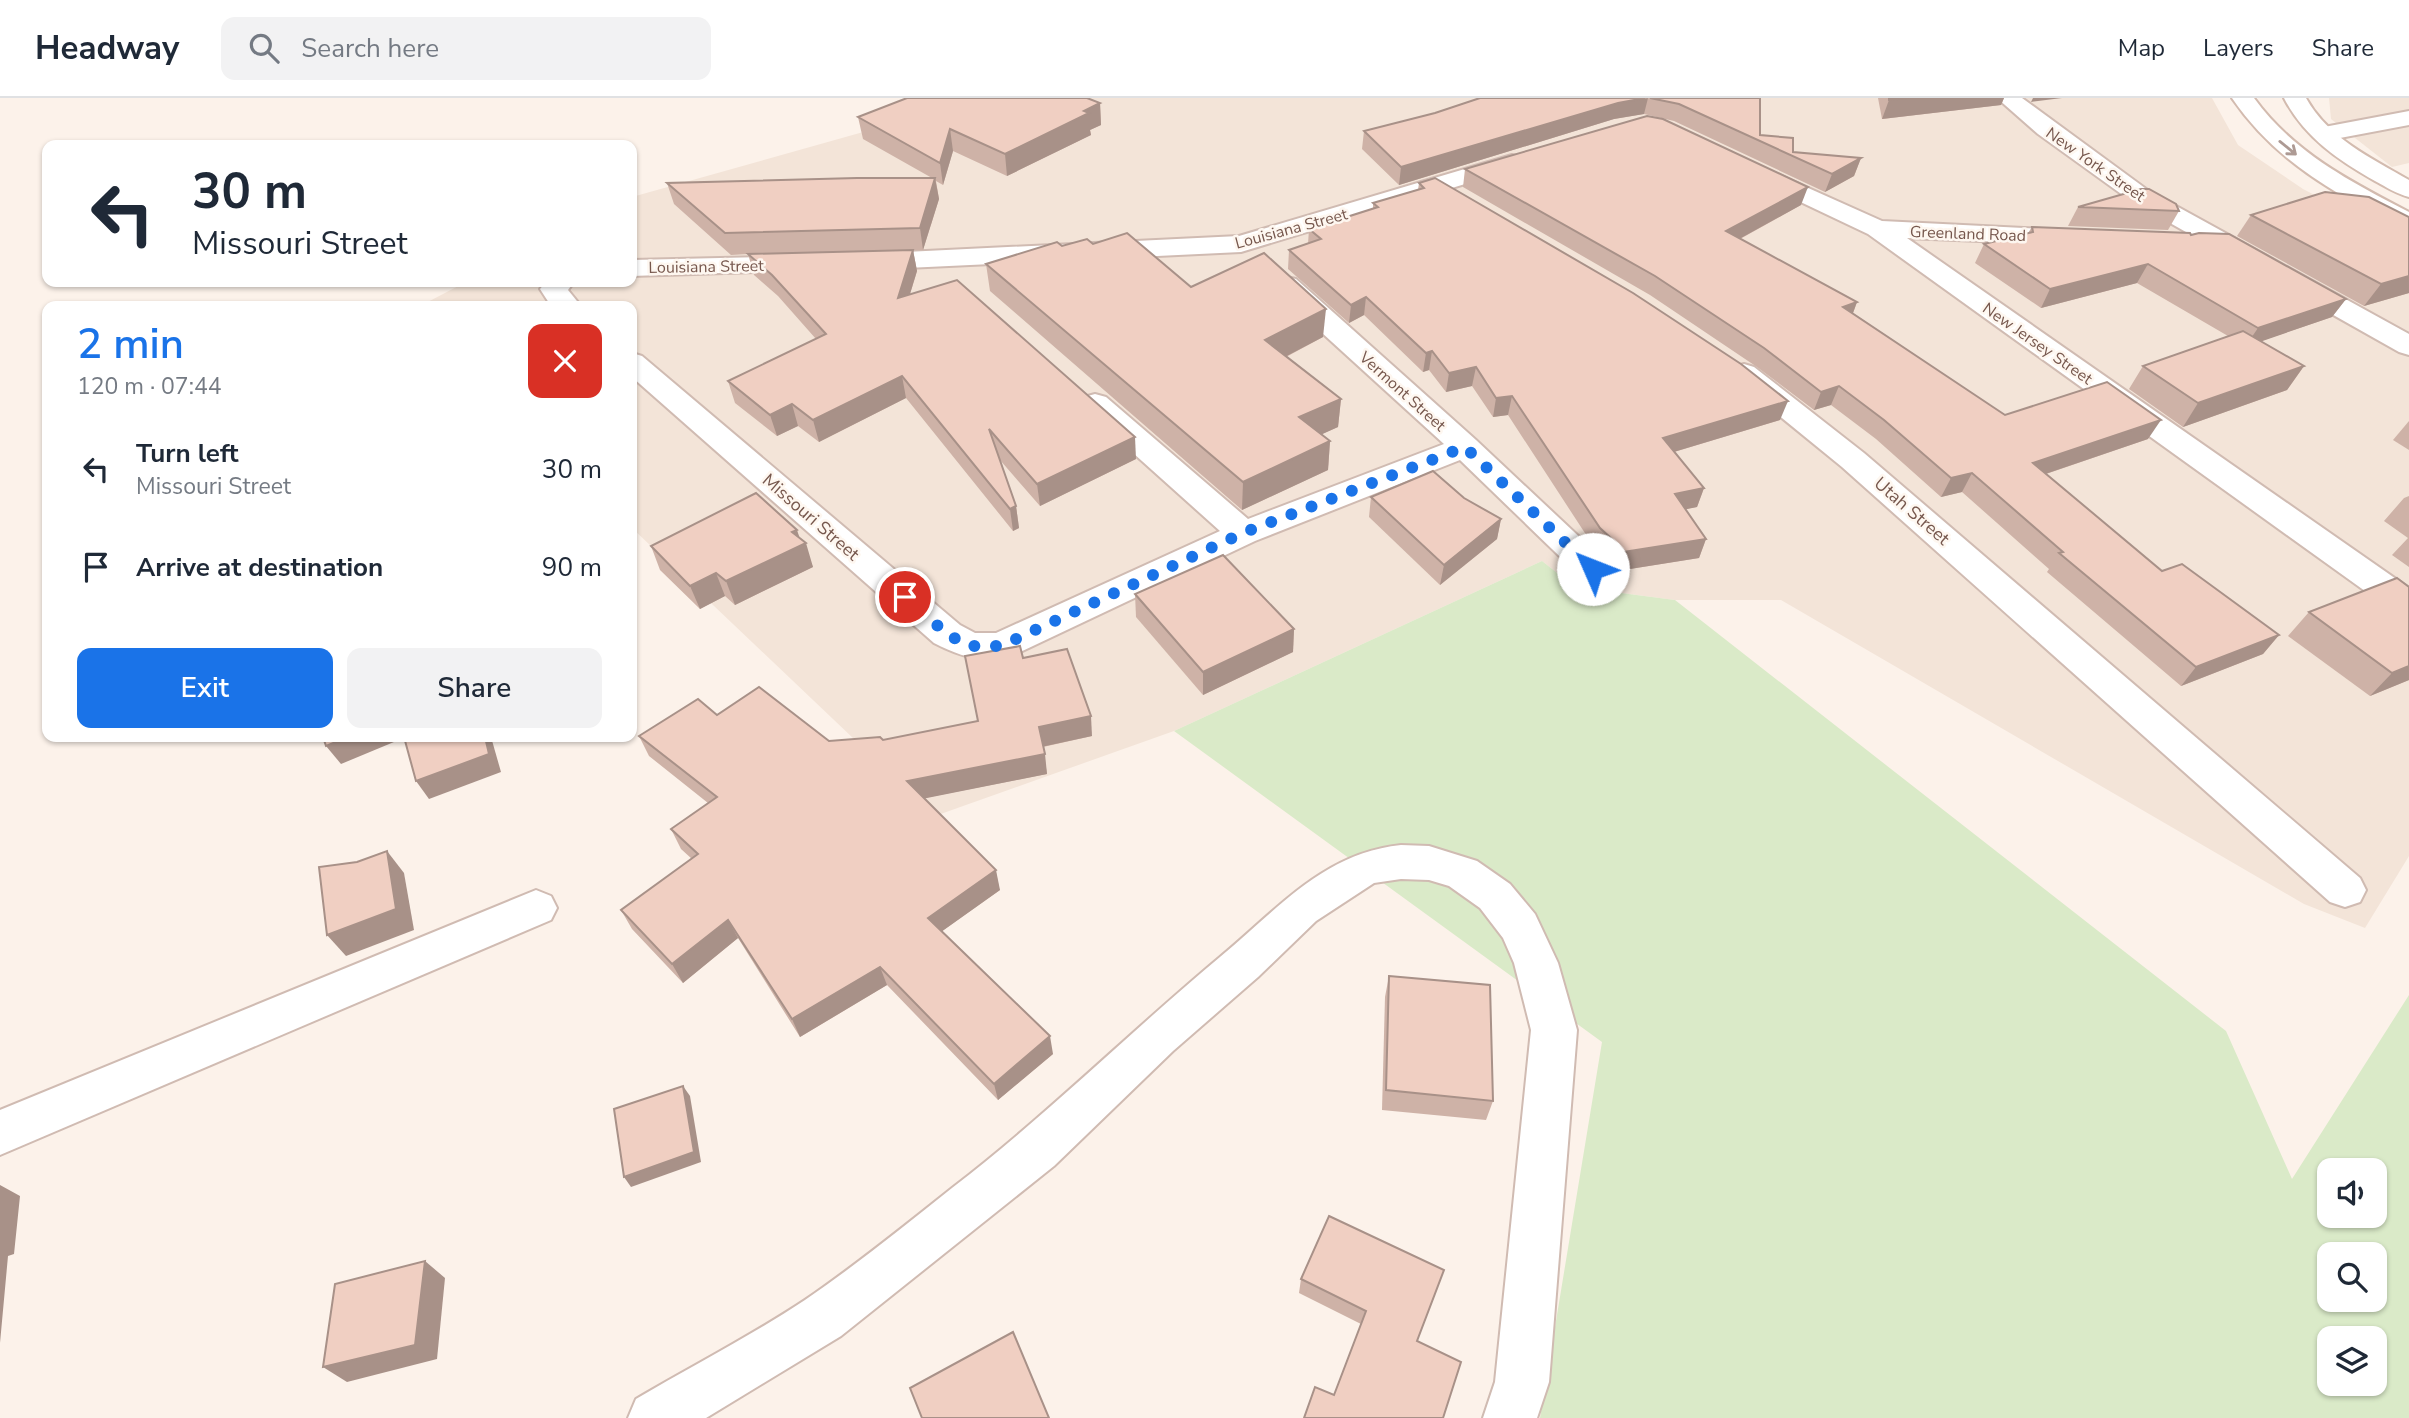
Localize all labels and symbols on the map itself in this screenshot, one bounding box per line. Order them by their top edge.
street label: New York Street [2041,122,2150,207]
one-way arrow [2278,141,2296,156]
street label: Louisiana Street [1233,203,1350,255]
street label: Greenland Road [1909,221,2026,247]
street label: Louisiana Street [648,255,764,279]
street label: New Jersey Street [1978,298,2097,390]
street label: Vermont Street [1354,346,1451,437]
street label: Missouri Street [757,468,865,566]
street label: Utah Street [1869,471,1955,551]
position arrow [1556,532,1630,606]
pin [875,567,935,627]

